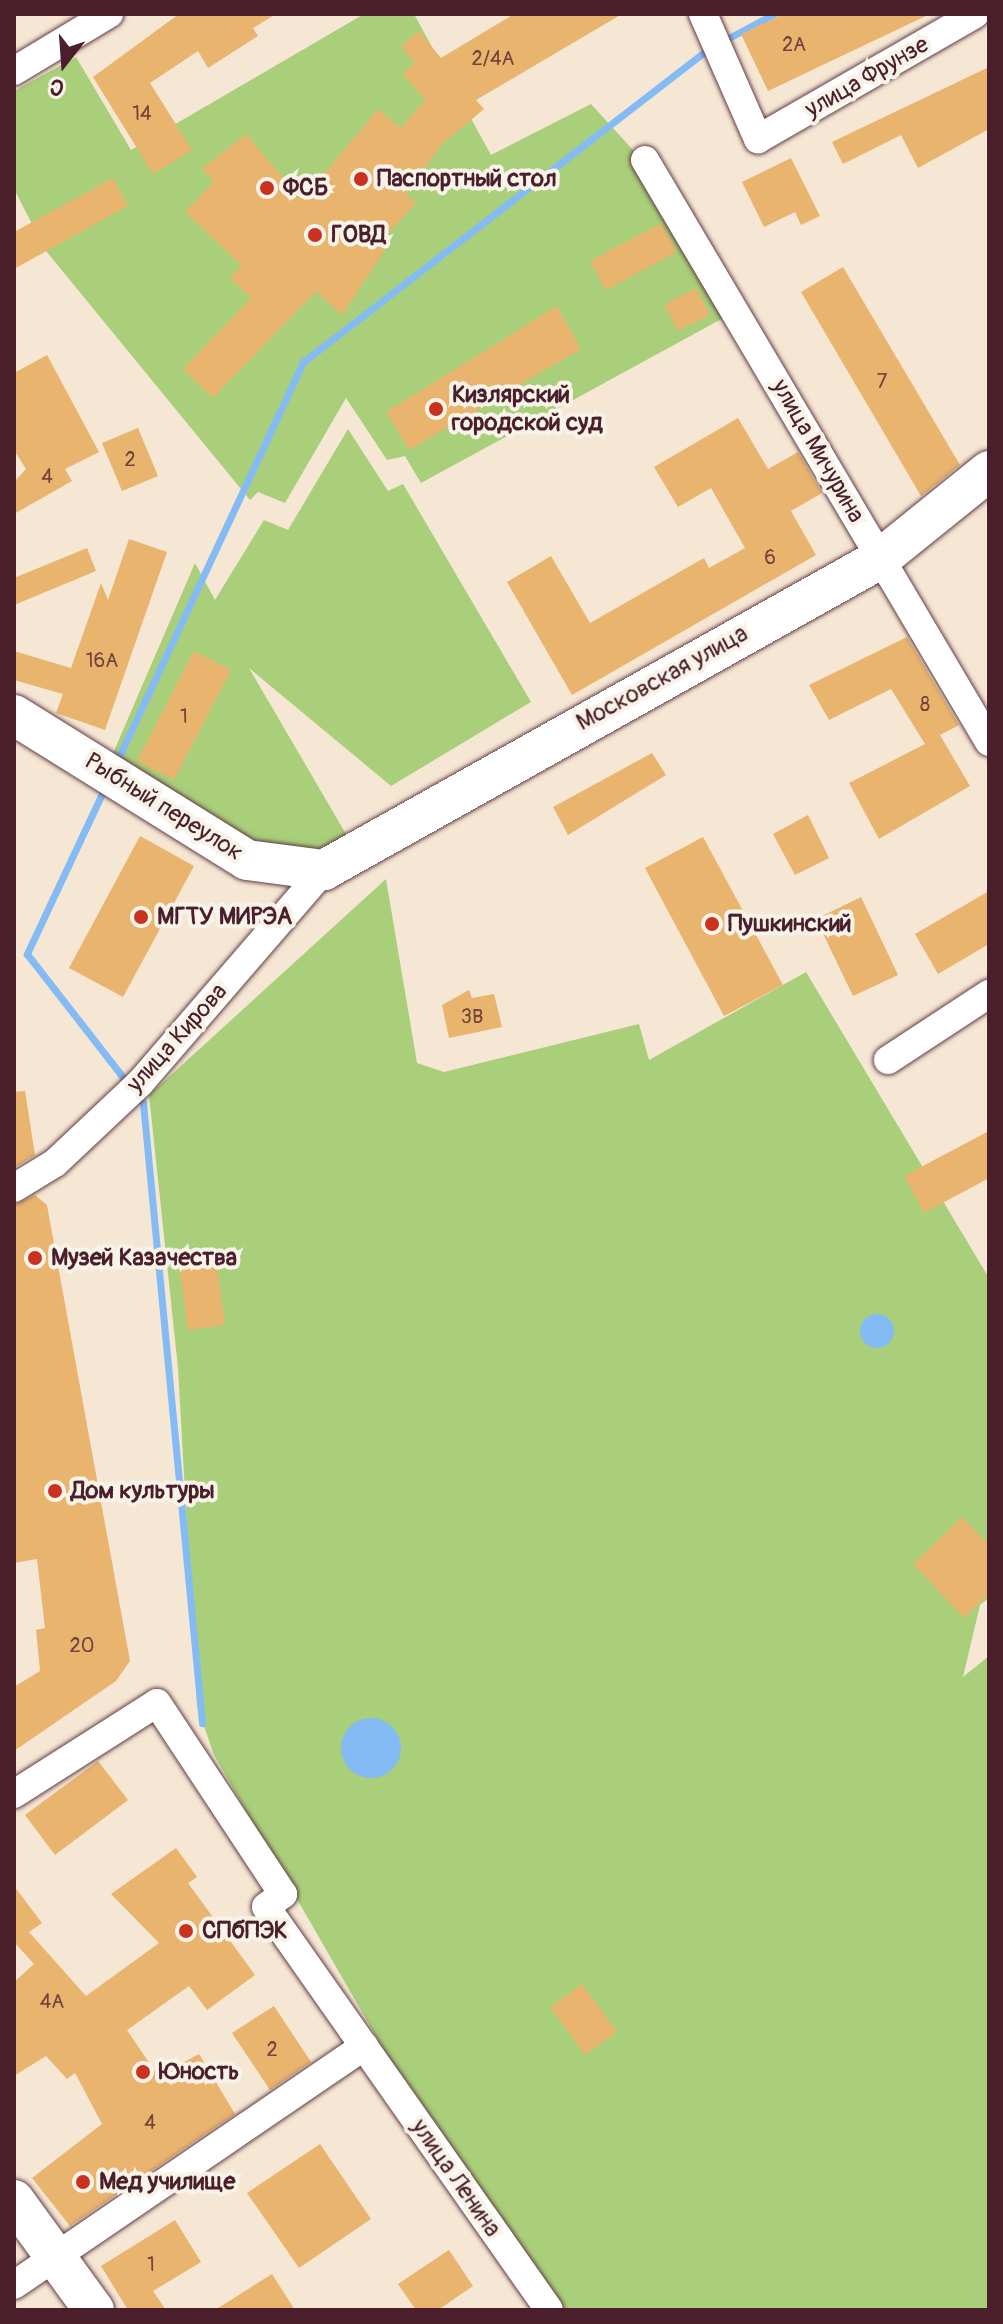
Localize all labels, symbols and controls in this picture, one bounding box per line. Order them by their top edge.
north arrow [24,24,104,104]
street label: улица Фрунзе [800,30,934,124]
house number: 2А [782,32,806,56]
house number: 2/4А [472,46,514,70]
text: С [46,72,68,102]
house number: 14 [132,101,152,125]
place label: Паспортный стол [377,165,557,193]
marker: Паспортный стол [352,170,370,188]
place label: ФСБ [283,174,328,202]
marker: ФСБ [258,179,276,197]
place label: ГОВД [331,221,386,249]
marker: ГОВД [306,226,324,244]
house number: 7 [877,369,887,393]
street label: улица Мичурина [765,374,871,528]
place label: Кизлярский городской суд [452,381,603,437]
marker: Кизлярский городской суд [427,400,445,418]
house number: 2 [124,447,136,471]
house number: 4 [41,464,53,488]
house number: 6 [764,545,776,569]
street label: Московская улица [571,619,753,737]
house number: 16А [86,648,118,672]
house number: 8 [920,692,930,716]
house number: 1 [180,704,188,728]
street label: Рыбный переулок [80,747,248,867]
place label: МГТУ МИРЭА [157,903,292,931]
marker: МГТУ МИРЭА [132,908,150,926]
place label: Пушкинский [728,910,851,938]
marker: Пушкинский [703,915,721,933]
street label: улица Кирова [121,978,233,1098]
house number: 3В [461,1004,483,1028]
place label: Музей Казачества [51,1244,237,1272]
marker: Музей Казачества [26,1249,44,1267]
place label: Дом культуры [71,1477,215,1505]
marker: Дом культуры [46,1482,64,1500]
house number: 20 [70,1633,94,1657]
place label: СПбПЭК [202,1917,288,1945]
marker: СПбПЭК [177,1922,195,1940]
house number: 4А [40,1989,64,2013]
house number: 2 [266,2037,278,2061]
place label: Юность [159,2058,239,2086]
marker: Юность [134,2063,152,2081]
house number: 4 [144,2110,156,2134]
street label: улица Ленина [405,2114,507,2242]
place label: Мед училище [99,2168,235,2196]
marker: Мед училище [74,2173,92,2191]
house number: 1 [147,2252,155,2276]

